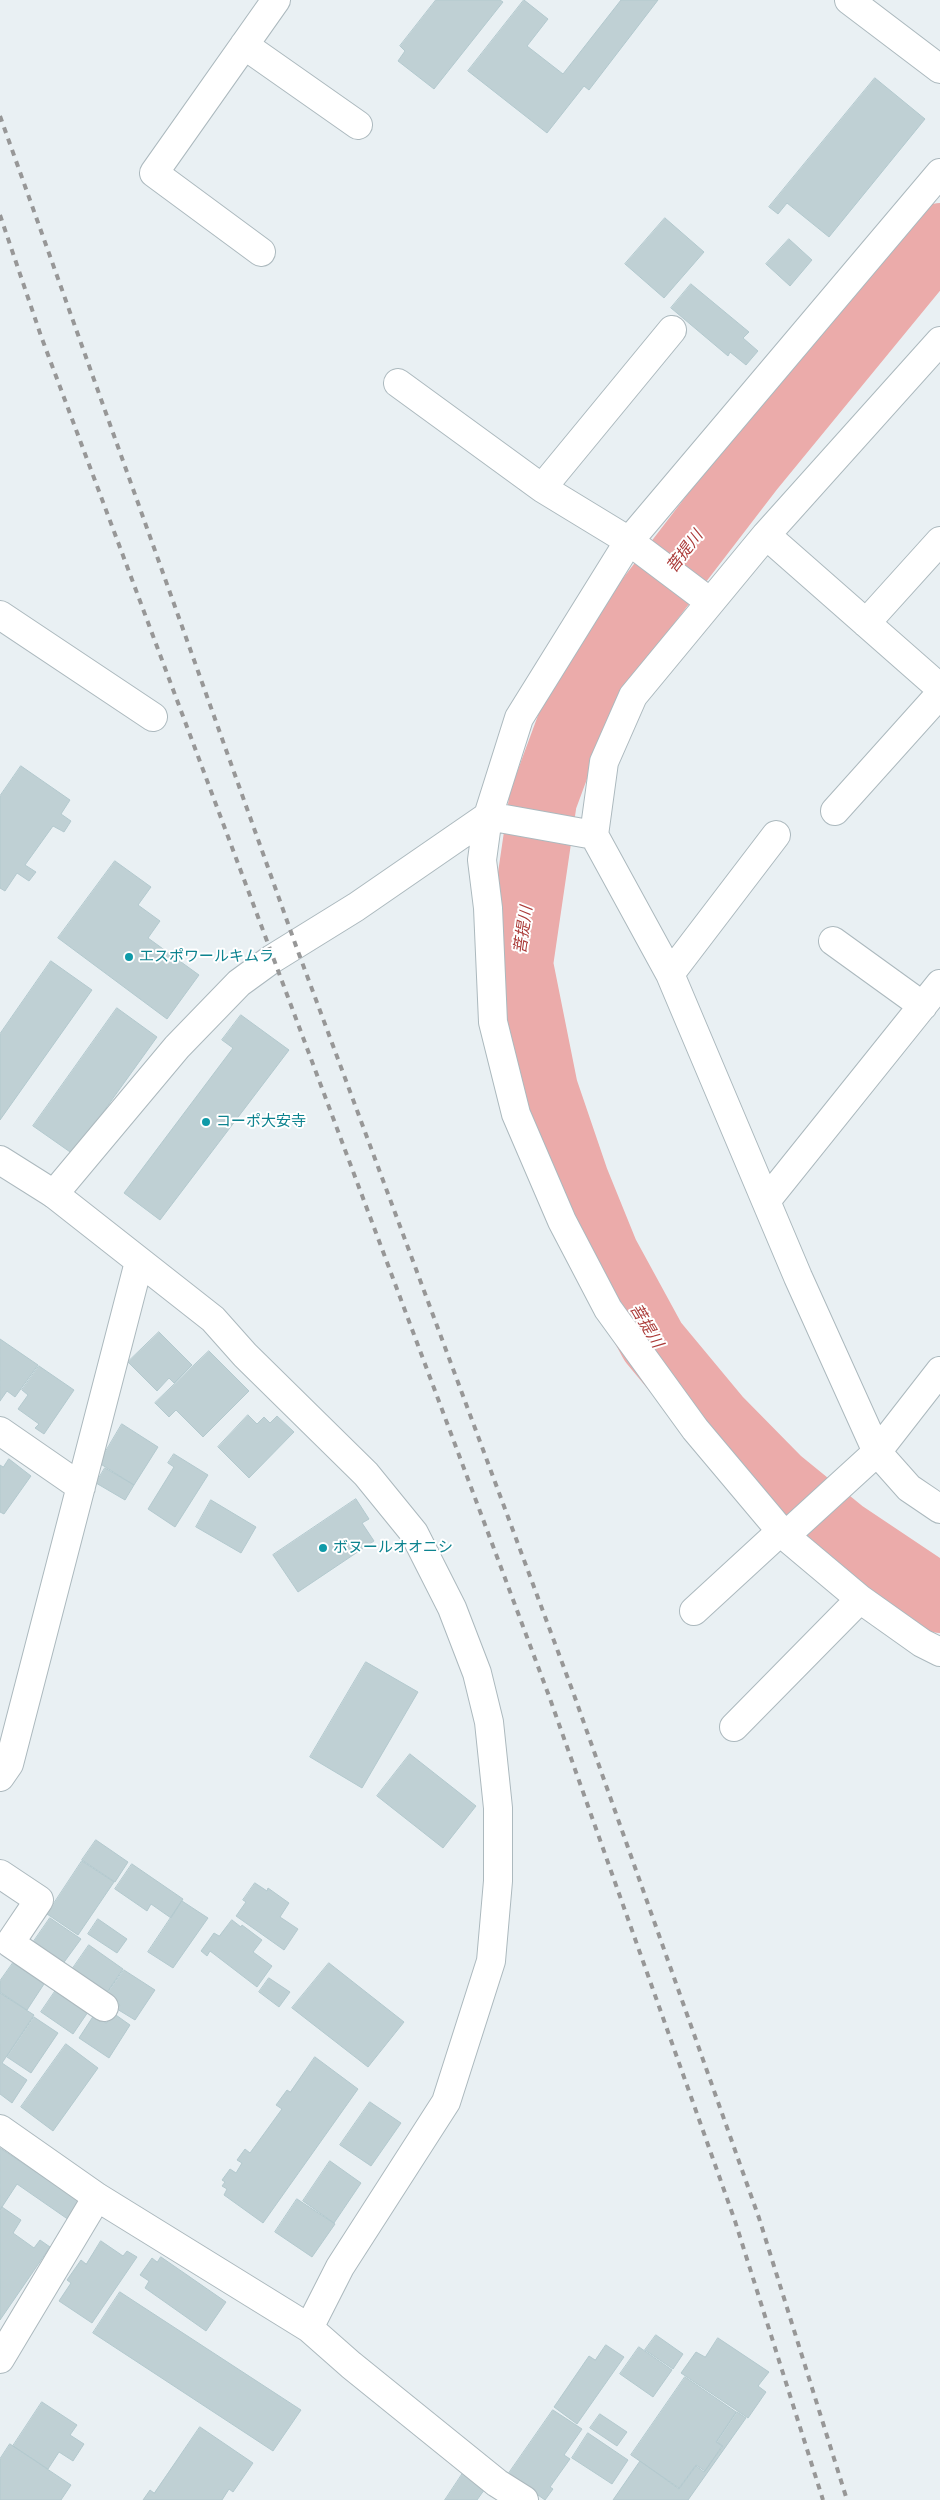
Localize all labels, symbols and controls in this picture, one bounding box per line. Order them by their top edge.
water label: 菩提川 [663,527,707,577]
water label: 菩提川 [511,905,537,955]
place label: エスポワールキムラ [139,948,274,966]
marker: エスポワールキムラ [123,951,135,963]
place label: コーポ大安寺 [216,1113,306,1131]
marker: コーポ大安寺 [200,1116,212,1128]
water label: 菩提川 [625,1300,667,1352]
place label: ボヌールオオニシ [333,1539,453,1557]
marker: ボヌールオオニシ [317,1542,329,1554]

